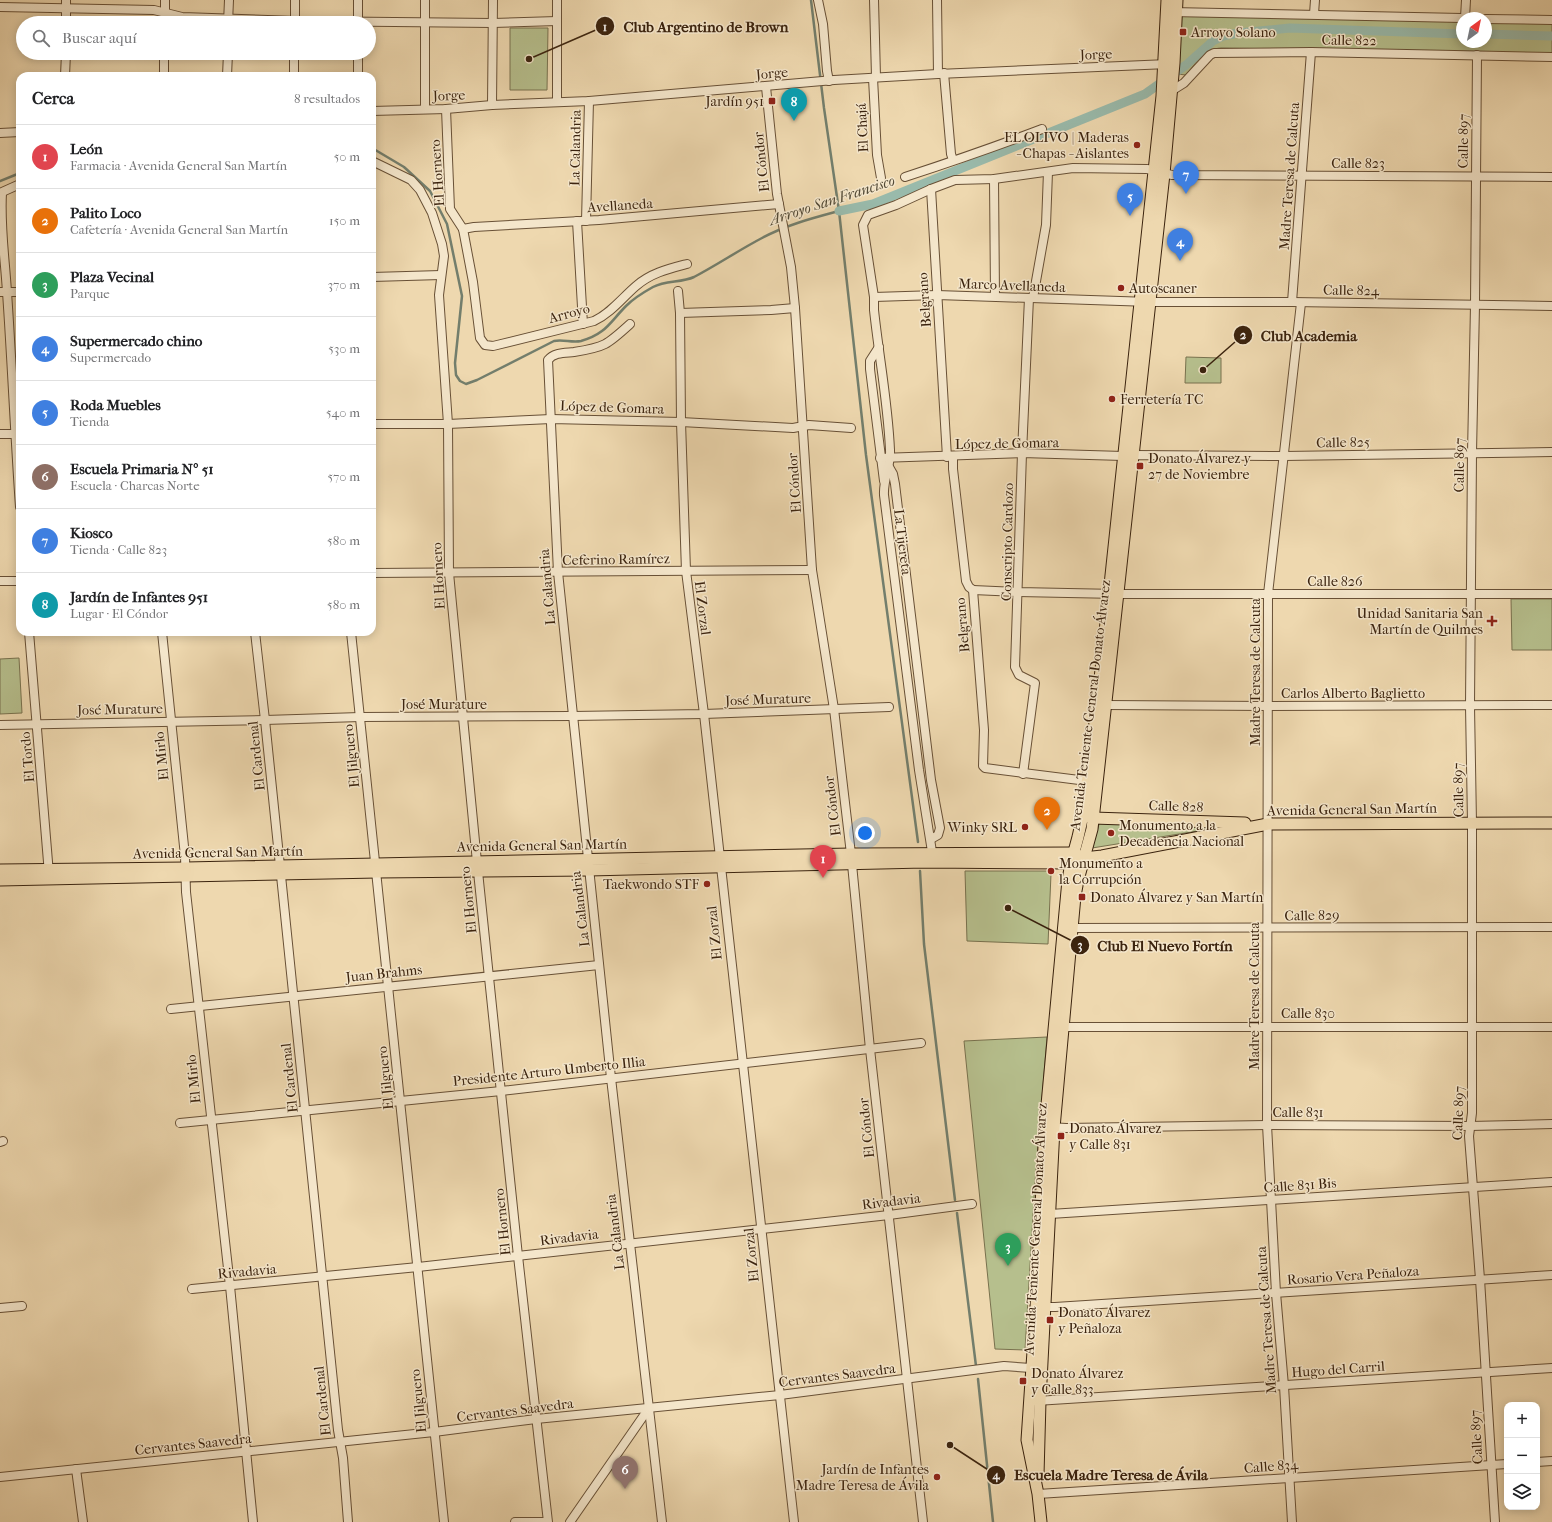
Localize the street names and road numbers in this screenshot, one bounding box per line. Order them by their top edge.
street label: Calle 822 [1321,32,1377,49]
street label: Jorge [1079,45,1113,64]
street label: Jorge [754,64,789,83]
street label: Jorge [432,86,466,105]
street label: Madre Teresa de Calcuta [1276,101,1303,250]
street label: El Chajá [853,102,872,153]
street label: La Calandria [566,109,585,186]
street label: Calle 897 [1455,113,1472,168]
street label: El Cóndor [750,131,773,193]
street label: El Hornero [427,139,448,207]
street label: Calle 823 [1331,155,1385,172]
street label: Avellaneda [586,195,654,216]
street label: Belgrano [914,272,935,328]
street label: Marco Avellaneda [958,275,1066,296]
street label: Calle 824 [1323,282,1380,299]
street label: Arroyo [546,300,592,327]
street label: López de Gomara [560,397,665,418]
street label: López de Gomara [955,434,1060,453]
street label: Calle 825 [1316,434,1370,451]
street label: Calle 897 [1451,437,1468,492]
street label: El Cóndor [784,452,805,514]
street label: Conscripto Cardozo [998,483,1017,601]
street label: La Tijereta [890,508,915,576]
street label: El Hornero [428,542,449,610]
street label: La Calandria [536,548,559,626]
street label: Ceferino Ramírez [562,550,670,569]
street label: Calle 826 [1307,573,1363,590]
street label: Avenida Teniente General Donato Álvarez [1066,579,1114,832]
street label: El Zorzal [691,580,714,636]
street label: Belgrano [952,597,973,653]
street label: Madre Teresa de Calcuta [1247,597,1264,746]
street label: Carlos Alberto Baglietto [1281,685,1425,702]
street label: José Murature [724,690,811,710]
street label: José Murature [400,696,487,713]
street label: José Murature [76,700,163,719]
street label: El Cardenal [244,720,269,792]
street label: El Jilguero [340,723,363,789]
street label: El Tordo [17,731,38,783]
street label: El Mirlo [150,731,173,781]
street label: Calle 897 [1450,762,1467,817]
street label: El Cóndor [820,775,845,837]
street label: Calle 828 [1148,797,1204,816]
street label: Avenida General San Martín [1266,800,1437,820]
street label: Avenida General San Martín [456,836,627,856]
street label: Avenida General San Martín [132,843,303,863]
street label: El Hornero [457,866,480,934]
street label: La Calandria [567,869,594,948]
street label: El Zorzal [703,905,726,961]
street label: Calle 829 [1284,907,1340,924]
street label: Madre Teresa de Calcuta [1246,921,1263,1070]
street label: Juan Brahms [344,961,423,986]
street label: Calle 830 [1281,1005,1335,1022]
street label: El Cardenal [277,1042,302,1114]
street label: El Jilguero [374,1045,397,1111]
street label: Presidente Arturo Umberto Illia [452,1053,647,1090]
street label: El Mirlo [182,1054,205,1104]
street label: Calle 897 [1449,1085,1468,1141]
street label: El Cóndor [855,1097,878,1159]
street label: Avenida Teniente General Donato Álvarez [1019,1102,1051,1357]
street label: Calle 831 [1272,1104,1324,1121]
street label: Calle 831 Bis [1263,1174,1337,1197]
street label: El Hornero [491,1188,514,1256]
street label: Rivadavia [861,1189,922,1214]
street label: La Calandria [602,1192,629,1271]
street label: Rivadavia [539,1225,600,1250]
street label: El Zorzal [740,1227,763,1283]
street label: Madre Teresa de Calcuta [1253,1245,1280,1394]
street label: Rivadavia [217,1260,278,1283]
street label: Rosario Vera Peñaloza [1286,1262,1420,1289]
street label: Hugo del Carril [1291,1358,1385,1381]
street label: Cervantes Saavedra [778,1360,897,1391]
street label: El Cardenal [310,1365,335,1437]
street label: El Jilguero [407,1368,430,1434]
street label: Cervantes Saavedra [456,1395,575,1426]
street label: Calle 897 [1467,1409,1486,1465]
street label: Cervantes Saavedra [134,1430,253,1459]
street label: Calle 834 [1243,1456,1300,1477]

